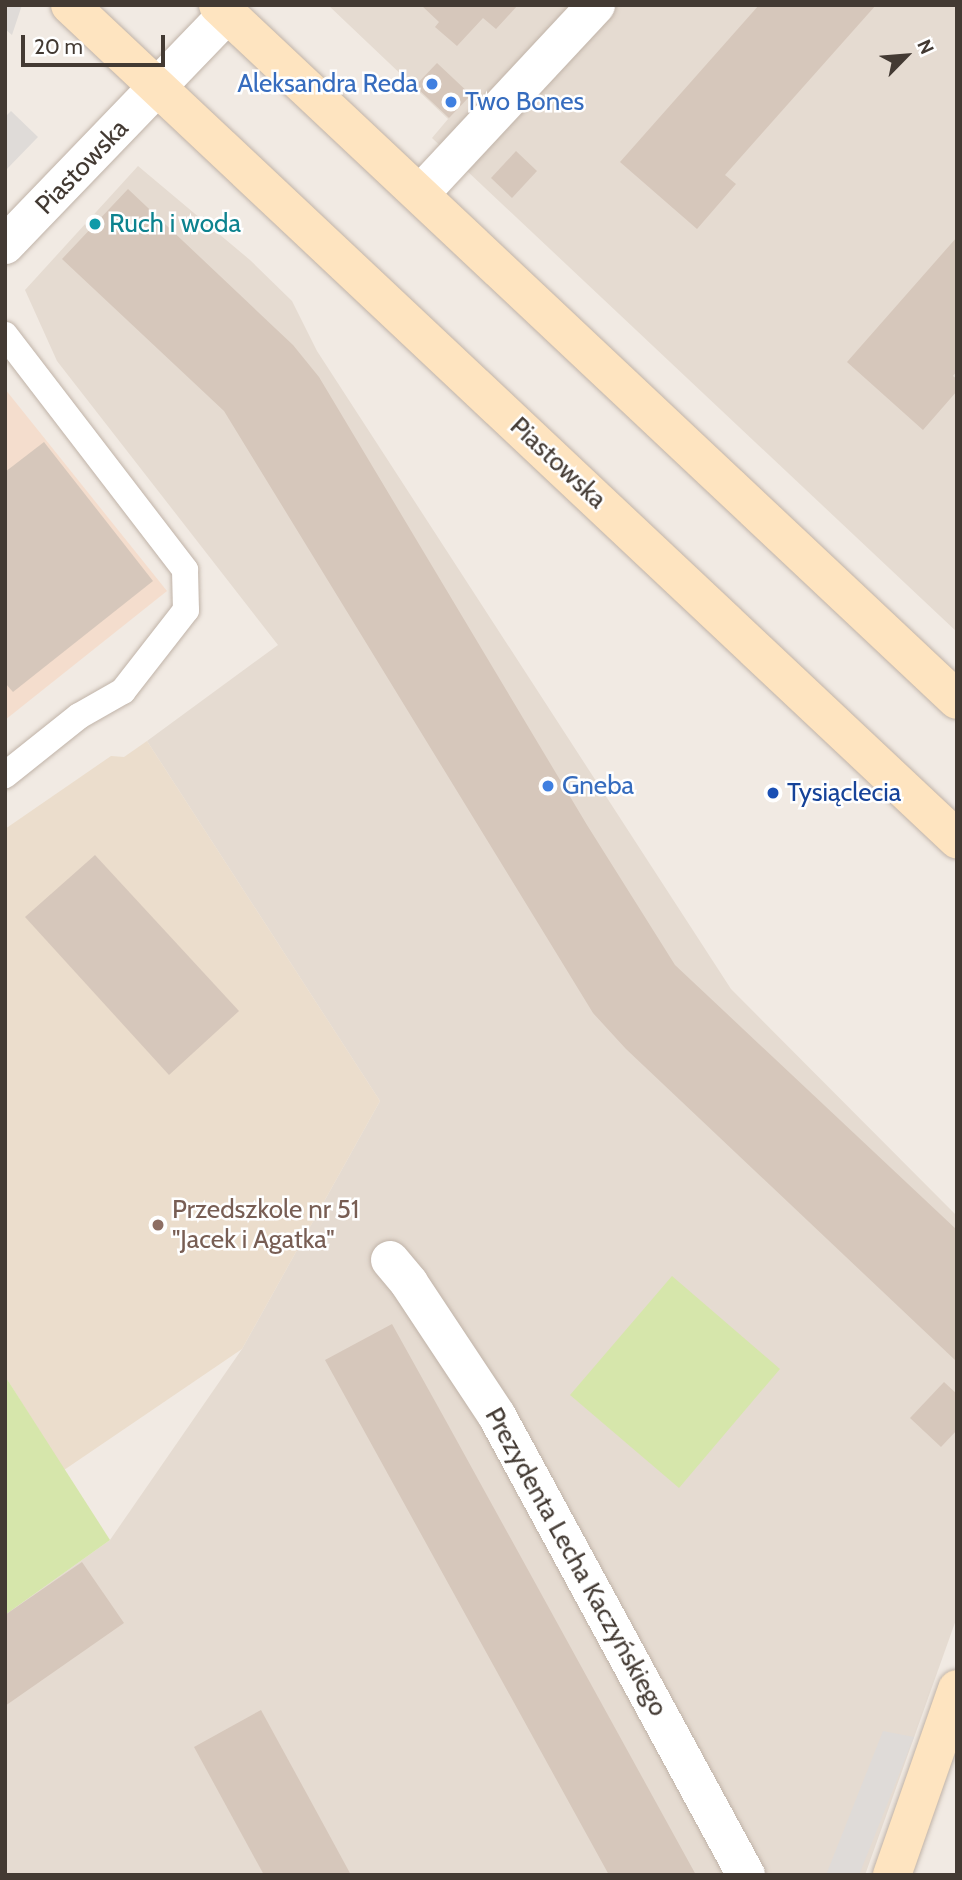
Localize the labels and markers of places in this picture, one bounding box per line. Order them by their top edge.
place label: Aleksandra Reda [237,68,418,100]
marker: Aleksandra Reda [424,76,440,92]
place label: Two Bones [465,86,584,118]
marker: Two Bones [443,94,459,110]
place label: Ruch i woda [109,208,241,240]
marker: Ruch i woda [87,216,103,232]
place label: Gneba [562,770,634,802]
place label: Tysiąclecia [787,777,901,809]
marker: Gneba [540,778,556,794]
marker: Tysiąclecia [765,785,781,801]
place label: Przedszkole nr 51 "Jacek i Agatka" [172,1194,359,1256]
marker: Przedszkole nr 51 "Jacek i Agatka" [150,1217,166,1233]

